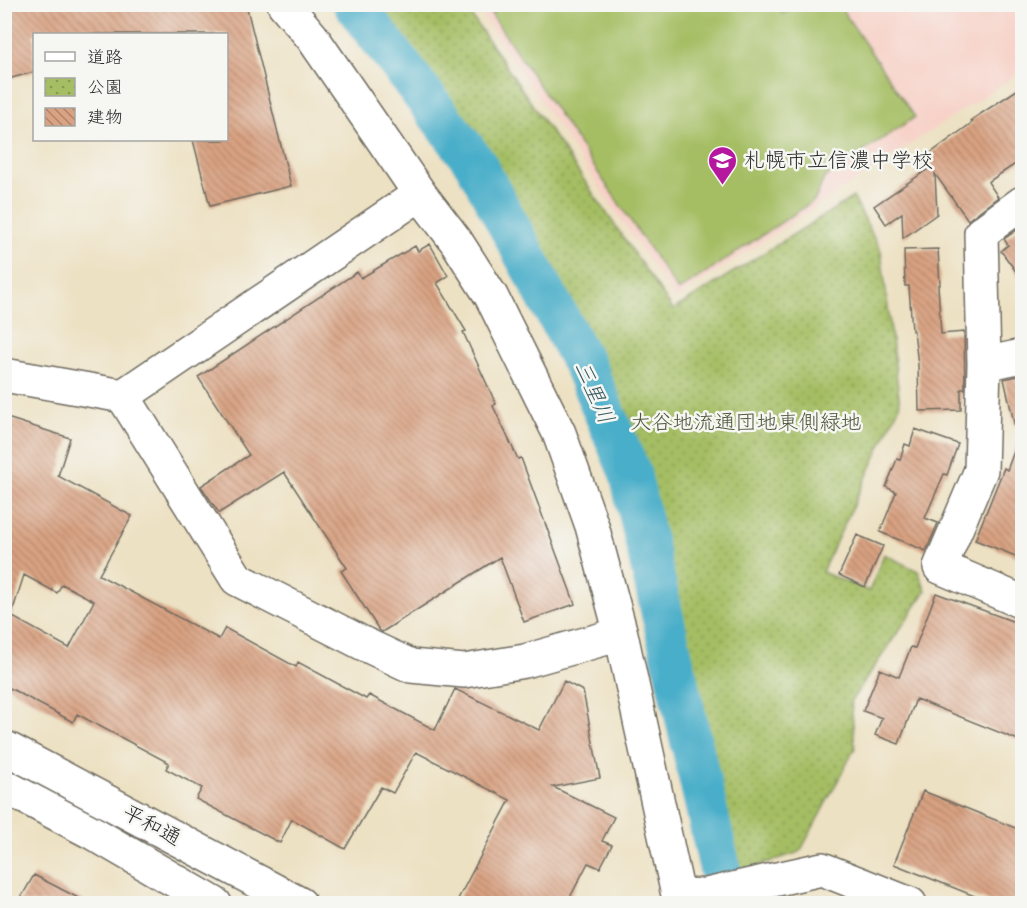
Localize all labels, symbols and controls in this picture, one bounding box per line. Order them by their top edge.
legend [33,33,228,141]
text: 道路 [87,46,123,70]
text: 公園 [87,76,123,100]
text: 建物 [87,106,123,130]
school or university icon: 札幌市立信濃中学校 [707,144,739,186]
place label: 札幌市立信濃中学校 [744,147,933,175]
water label: 三里川 [567,357,619,429]
park label: 大谷地流通団地東側緑地 [631,409,862,437]
street label: 平和通 [117,799,186,853]

